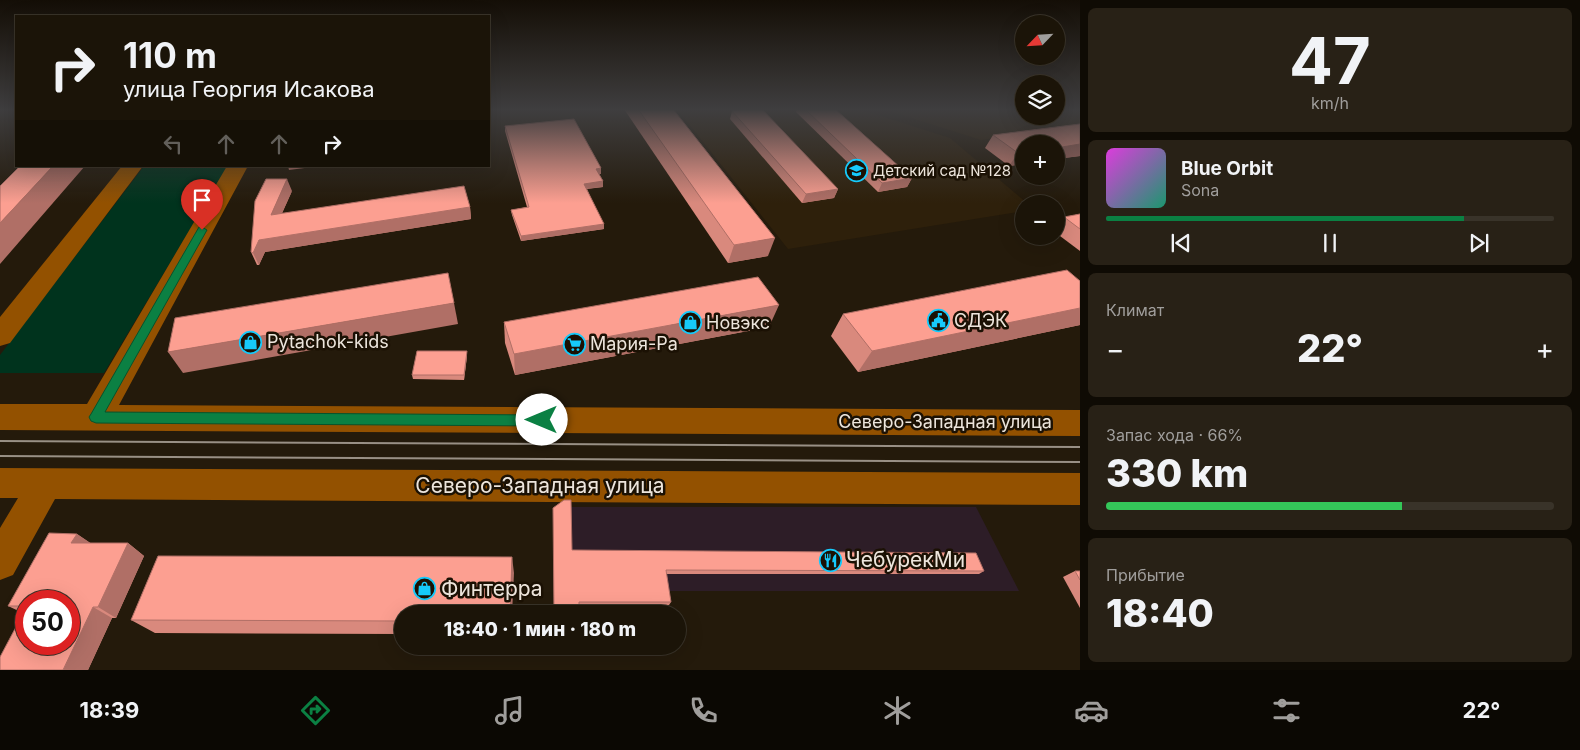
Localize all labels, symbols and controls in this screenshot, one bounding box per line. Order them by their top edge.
north arrow [1015,15,1065,65]
map controls [1015,15,1065,245]
text: 47 [1289,21,1371,100]
text: 110 m [123,34,217,76]
icon: right [40,35,105,100]
button: layers [1015,75,1065,125]
text: улица Георгия Исакова [123,76,375,102]
text: km/h [1311,93,1349,113]
icon: left [159,130,187,158]
icon: ahead [212,130,240,158]
icon: ahead [265,130,293,158]
icon: right [318,130,346,158]
button: + [1015,135,1065,185]
text: Blue Orbit [1181,157,1273,180]
school or university icon: Детский сад №128 [845,159,869,183]
place label: Детский сад №128 [873,161,1011,180]
pin [181,179,223,230]
text: Sona [1181,180,1219,200]
icon: arrive [188,186,216,214]
button: − [1015,195,1065,245]
icon: previous [1167,229,1195,257]
icon: pause [1316,229,1344,257]
icon: next [1465,229,1493,257]
text: Климат [1106,300,1164,320]
public building icon: СДЭК [926,309,950,333]
place label: СДЭК [954,310,1007,331]
shop icon: Новэкс [678,311,702,335]
place label: Новэкс [706,312,770,333]
text: 22° [1297,325,1363,371]
shop icon: Pytachok-kids [239,330,263,354]
place label: Pytachok-kids [267,331,389,352]
supermarket icon: Мария-Ра [562,332,586,356]
text: − [1106,332,1125,366]
text: + [1535,332,1554,366]
place label: Мария-Ра [590,333,678,354]
position arrow [515,393,567,445]
street label: Северо-Западная улица [838,411,1052,432]
text: Запас хода · 66% [1106,425,1243,445]
text: 330 km [1106,450,1248,496]
street label: Северо-Западная улица [415,473,665,498]
place label: ЧебурекМи [846,547,965,572]
restaurant icon: ЧебурекМи [818,548,842,572]
text: Прибытие [1106,565,1185,585]
place label: Финтерра [441,576,543,601]
shop icon: Финтерра [413,577,437,601]
speed limit sign: 50 [15,590,80,655]
text: 18:40 [1106,590,1214,636]
text: 18:40 · 1 мин · 180 m [444,618,636,641]
icon: directions [298,693,333,728]
icon: music [492,693,527,728]
icon: phone [686,693,721,728]
icon: climate [880,693,915,728]
icon: car [1074,693,1109,728]
icon: filters [1269,693,1304,728]
text: 18:39 [80,697,139,723]
text: 22° [1463,697,1500,723]

